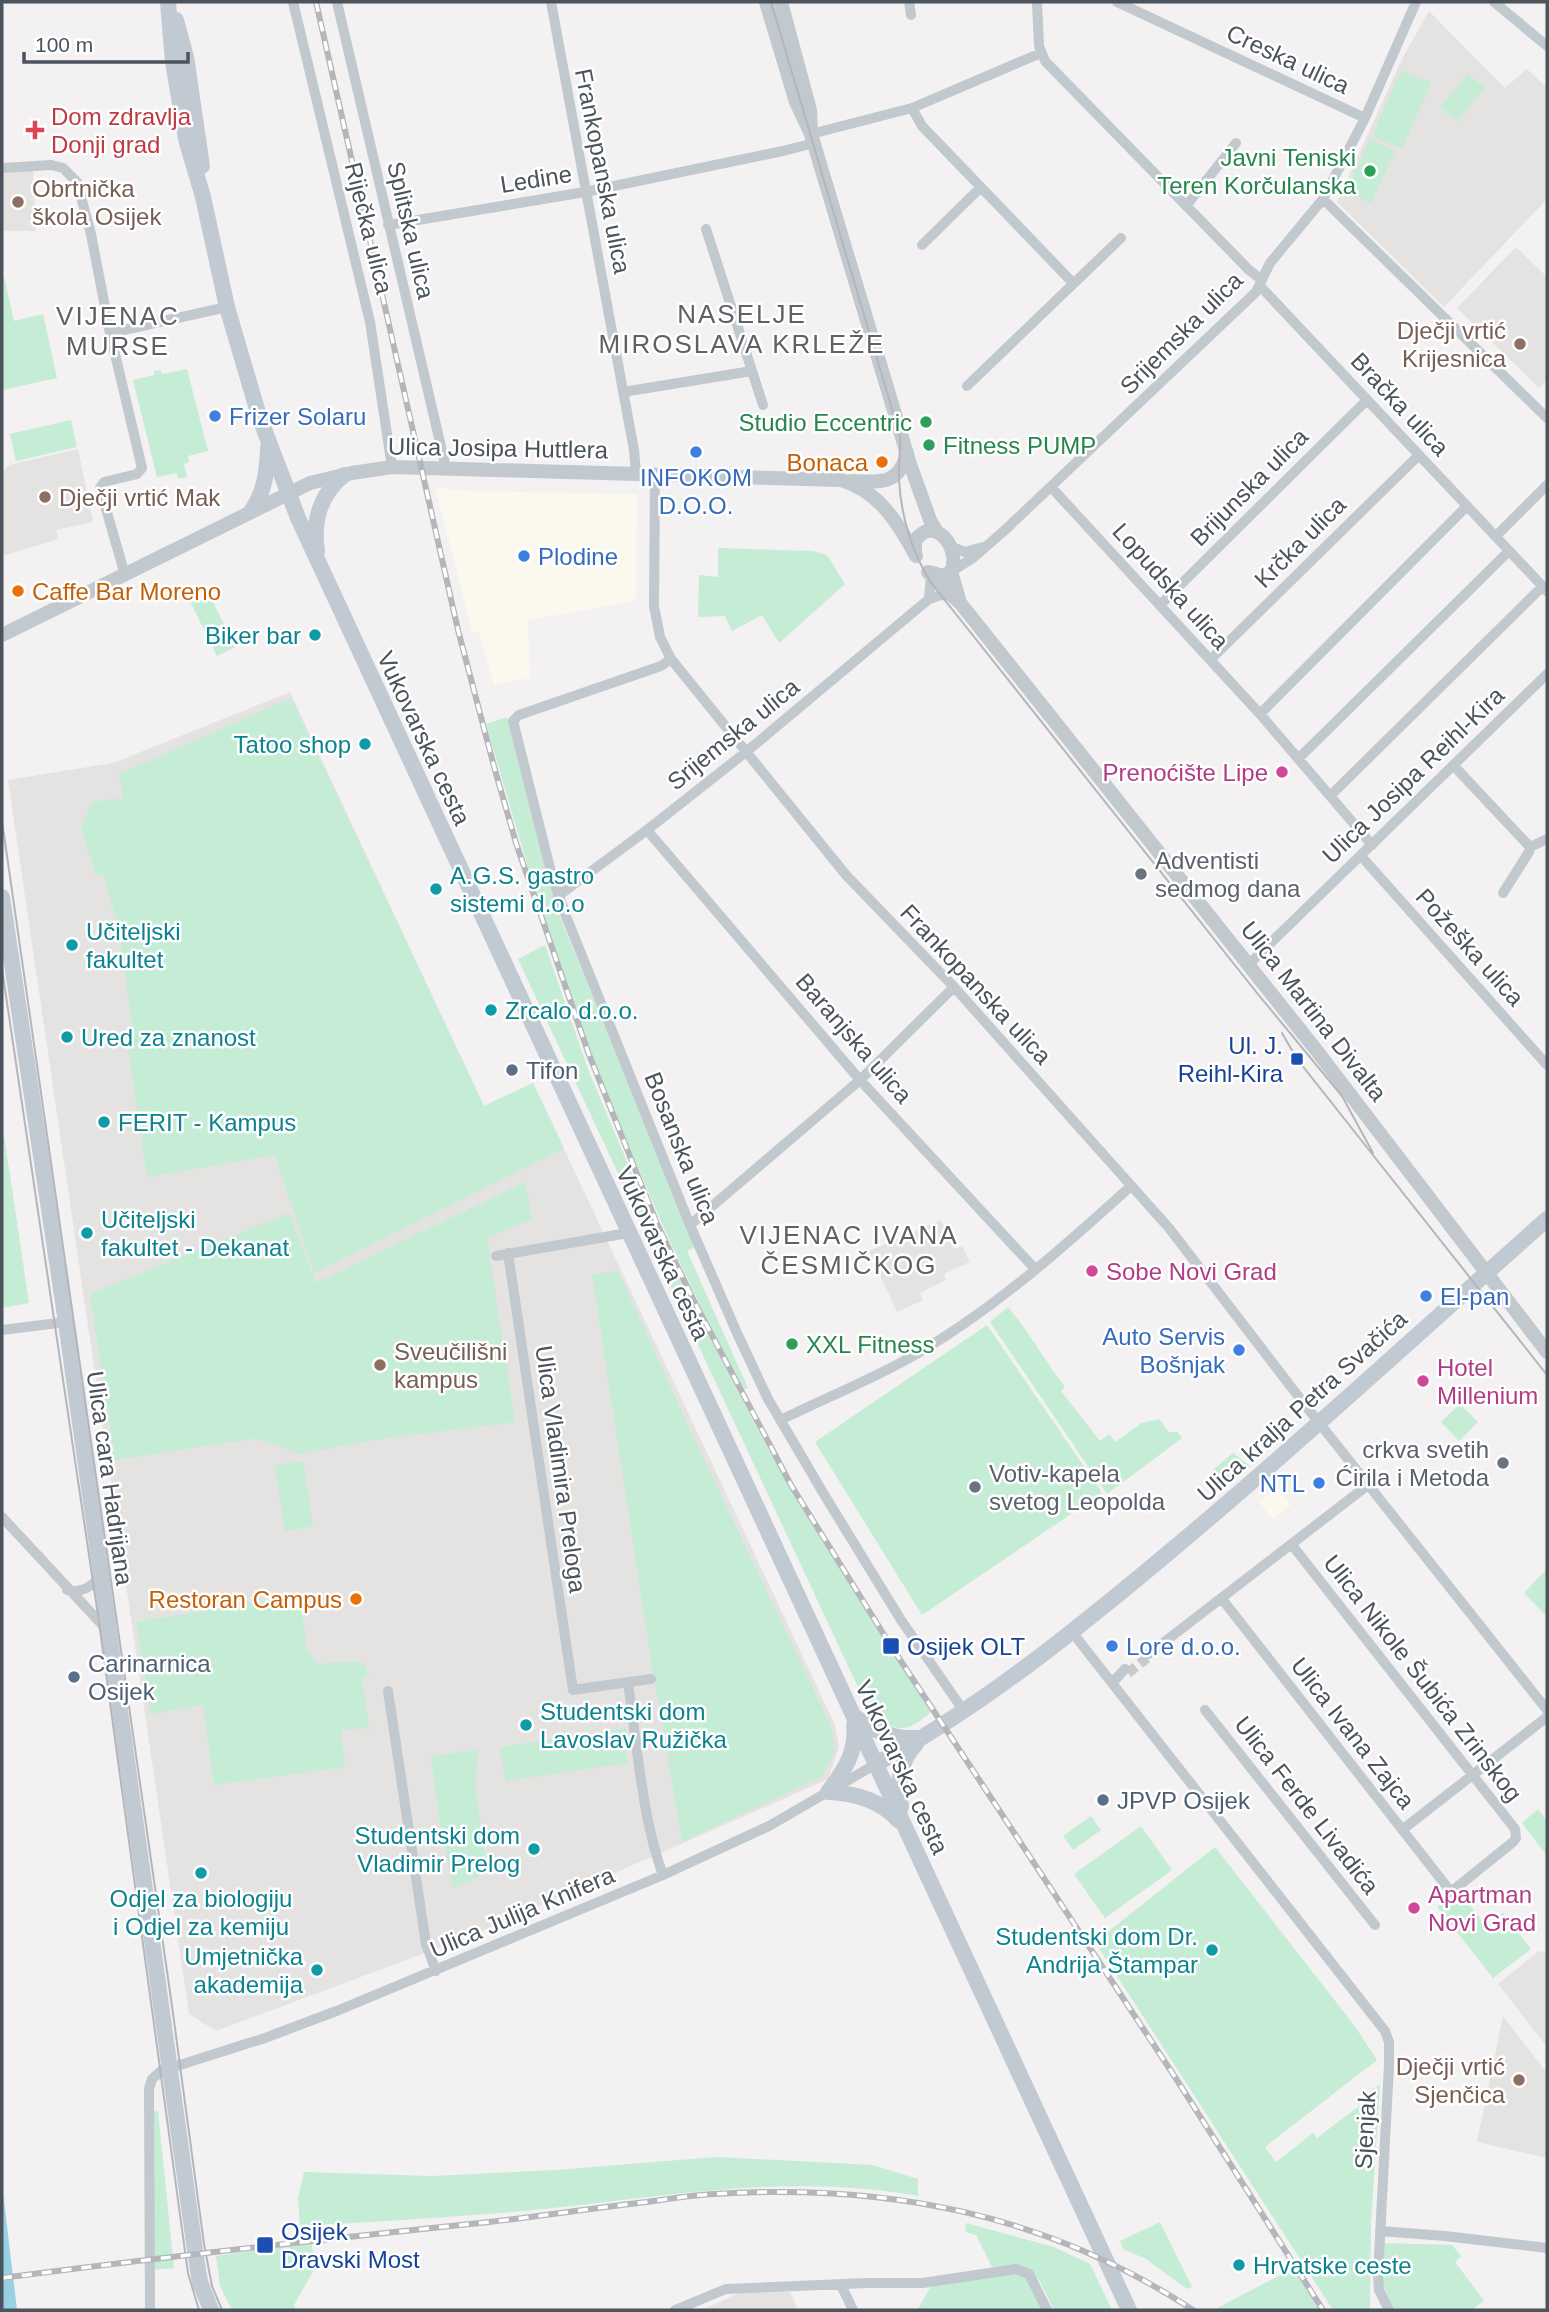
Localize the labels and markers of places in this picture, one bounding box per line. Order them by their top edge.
place label: Dom zdravlja Donji grad [51,103,192,158]
marker: Dom zdravlja Donji grad [25,120,45,140]
place label: Javni Teniski Teren Korčulanska [1157,144,1357,199]
marker: Javni Teniski Teren Korčulanska [1362,163,1378,179]
place label: Obrtnička škola Osijek [32,175,162,230]
marker: Obrtnička škola Osijek [10,194,26,210]
place label: Dječji vrtić Krijesnica [1397,317,1507,372]
marker: Dječji vrtić Krijesnica [1512,336,1528,352]
place label: Frizer Solaru [229,403,366,430]
marker: Frizer Solaru [207,408,223,424]
place label: Studio Eccentric [739,409,912,436]
marker: Studio Eccentric [918,414,934,430]
place label: Fitness PUMP [943,432,1096,459]
marker: Fitness PUMP [921,437,937,453]
marker: INFOKOM D.O.O. [688,444,704,460]
place label: Bonaca [787,449,869,476]
marker: Bonaca [874,454,890,470]
place label: INFOKOM D.O.O. [640,464,752,519]
place label: Dječji vrtić Mak [59,484,221,511]
marker: Dječji vrtić Mak [37,489,53,505]
place label: Plodine [538,543,618,570]
marker: Plodine [516,548,532,564]
place label: Caffe Bar Moreno [32,578,221,605]
marker: Caffe Bar Moreno [10,583,26,599]
place label: Biker bar [205,622,301,649]
marker: Biker bar [307,627,323,643]
place label: Tatoo shop [234,731,351,758]
marker: Tatoo shop [357,736,373,752]
place label: Prenoćište Lipe [1103,759,1268,786]
marker: Prenoćište Lipe [1274,764,1290,780]
place label: Adventisti sedmog dana [1155,847,1301,902]
place label: A.G.S. gastro sistemi d.o.o [450,862,594,917]
marker: Adventisti sedmog dana [1133,866,1149,882]
marker: A.G.S. gastro sistemi d.o.o [428,881,444,897]
place label: Učiteljski fakultet [86,918,181,973]
marker: Učiteljski fakultet [64,937,80,953]
place label: Zrcalo d.o.o. [505,997,638,1024]
marker: Zrcalo d.o.o. [483,1002,499,1018]
place label: Ured za znanost [81,1024,256,1051]
marker: Ured za znanost [59,1029,75,1045]
place label: Ul. J. Reihl-Kira [1178,1032,1284,1087]
marker: Ul. J. Reihl-Kira [1289,1051,1305,1067]
place label: Tifon [526,1057,578,1084]
marker: Tifon [504,1062,520,1078]
place label: FERIT - Kampus [118,1109,296,1136]
marker: FERIT - Kampus [96,1114,112,1130]
place label: Učiteljski fakultet - Dekanat [101,1206,289,1261]
marker: Učiteljski fakultet - Dekanat [79,1225,95,1241]
place label: Sobe Novi Grad [1106,1258,1277,1285]
marker: Sobe Novi Grad [1084,1263,1100,1279]
place label: El-pan [1440,1283,1509,1310]
marker: El-pan [1418,1288,1434,1304]
place label: Auto Servis Bošnjak [1102,1323,1226,1378]
place label: XXL Fitness [806,1331,935,1358]
marker: XXL Fitness [784,1336,800,1352]
place label: Sveučilišni kampus [394,1338,507,1393]
marker: Auto Servis Bošnjak [1231,1342,1247,1358]
place label: Hotel Millenium [1437,1354,1538,1409]
marker: Sveučilišni kampus [372,1357,388,1373]
marker: Hotel Millenium [1415,1373,1431,1389]
place label: crkva svetih Ćirila i Metoda [1336,1436,1490,1491]
marker: crkva svetih Ćirila i Metoda [1495,1455,1511,1471]
place label: Votiv-kapela svetog Leopolda [989,1460,1166,1515]
place label: NTL [1260,1470,1305,1497]
marker: NTL [1311,1475,1327,1491]
marker: Votiv-kapela svetog Leopolda [967,1479,983,1495]
place label: Restoran Campus [149,1586,342,1613]
marker: Restoran Campus [348,1591,364,1607]
place label: Osijek OLT [907,1633,1026,1660]
place label: Lore d.o.o. [1126,1633,1241,1660]
marker: Osijek OLT [881,1636,901,1656]
marker: Lore d.o.o. [1104,1638,1120,1654]
place label: Carinarnica Osijek [88,1650,211,1705]
marker: Carinarnica Osijek [66,1669,82,1685]
place label: Studentski dom Lavoslav Ružička [540,1698,727,1753]
marker: Studentski dom Lavoslav Ružička [518,1717,534,1733]
place label: JPVP Osijek [1117,1787,1251,1814]
marker: JPVP Osijek [1095,1792,1111,1808]
place label: Studentski dom Vladimir Prelog [355,1822,520,1877]
marker: Studentski dom Vladimir Prelog [526,1841,542,1857]
marker: Odjel za biologiju i Odjel za kemiju [193,1865,209,1881]
place label: Apartman Novi Grad [1428,1881,1536,1936]
place label: Odjel za biologiju i Odjel za kemiju [110,1885,292,1940]
marker: Apartman Novi Grad [1406,1900,1422,1916]
place label: Studentski dom Dr. Andrija Štampar [995,1923,1198,1978]
marker: Studentski dom Dr. Andrija Štampar [1204,1942,1220,1958]
place label: Umjetnička akademija [184,1943,304,1998]
marker: Umjetnička akademija [309,1962,325,1978]
place label: Dječji vrtić Sjenčica [1396,2053,1506,2108]
marker: Dječji vrtić Sjenčica [1511,2072,1527,2088]
place label: Osijek Dravski Most [281,2218,420,2273]
marker: Osijek Dravski Most [255,2235,275,2255]
place label: Hrvatske ceste [1253,2252,1412,2279]
marker: Hrvatske ceste [1231,2257,1247,2273]

